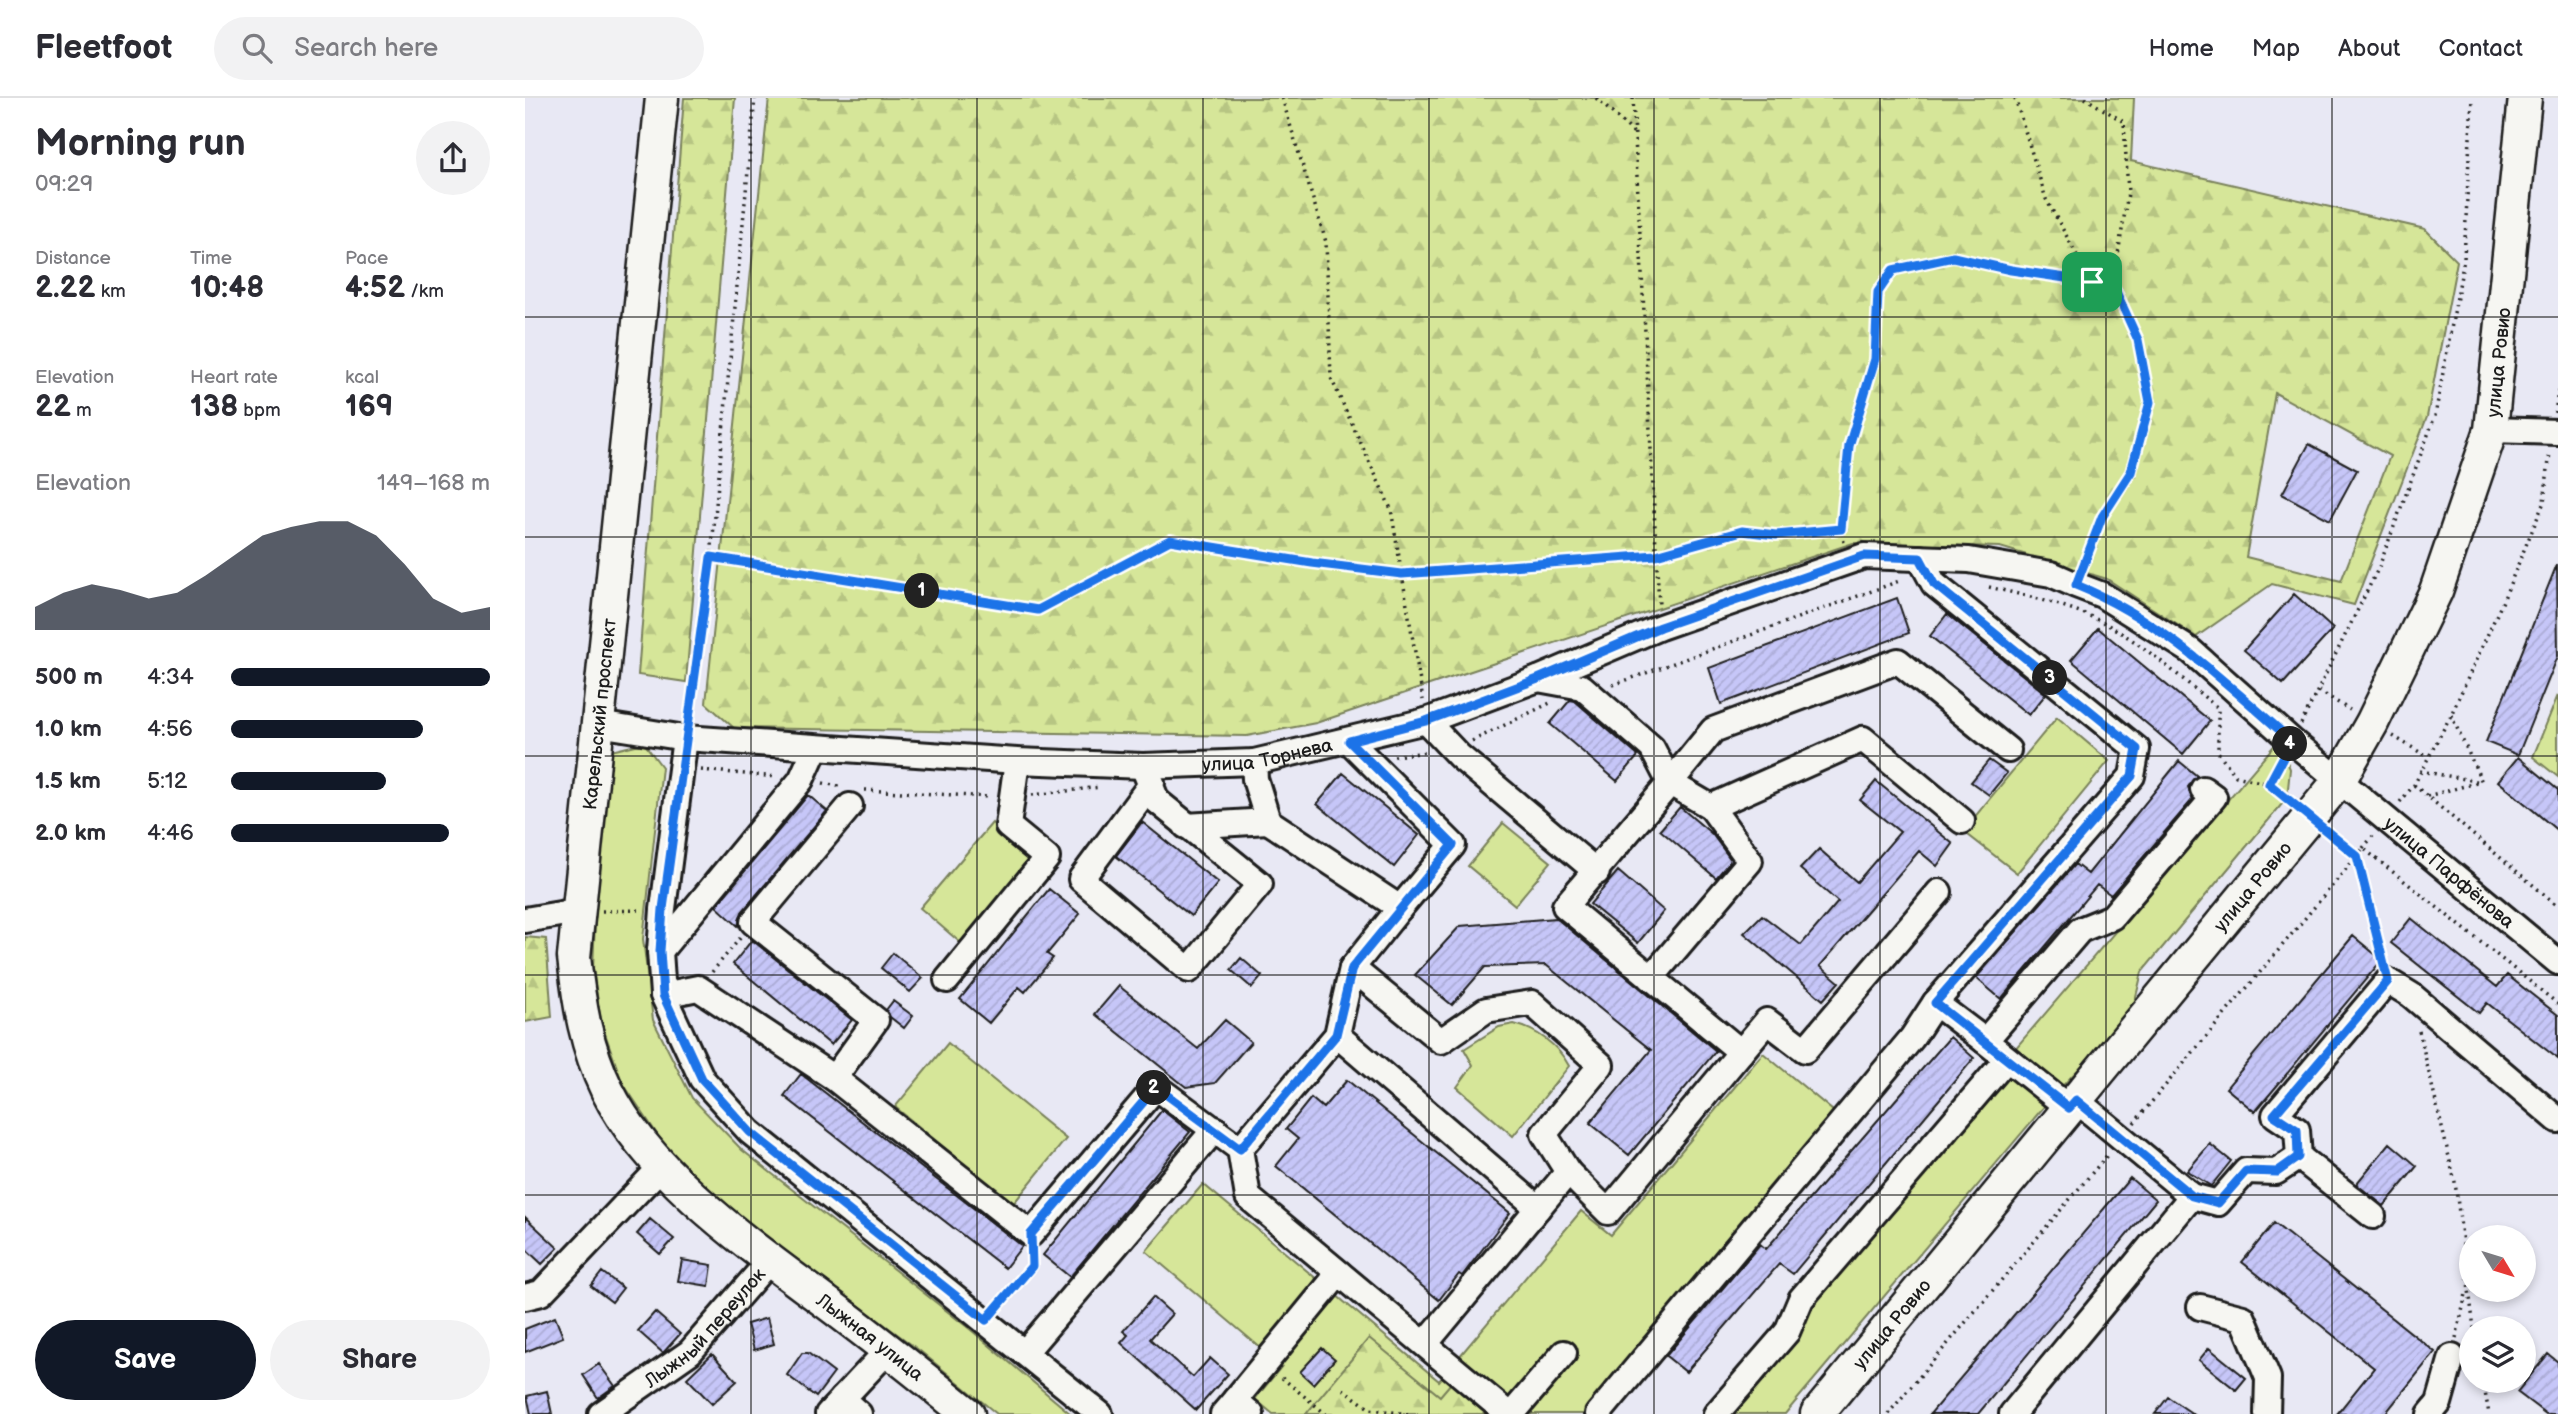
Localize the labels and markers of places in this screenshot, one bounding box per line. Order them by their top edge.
pin [2062,252,2122,312]
pin: 1 [905,574,939,608]
pin: 3 [2033,660,2067,696]
pin: 4 [2273,726,2307,762]
pin: 2 [1137,1070,1171,1105]

